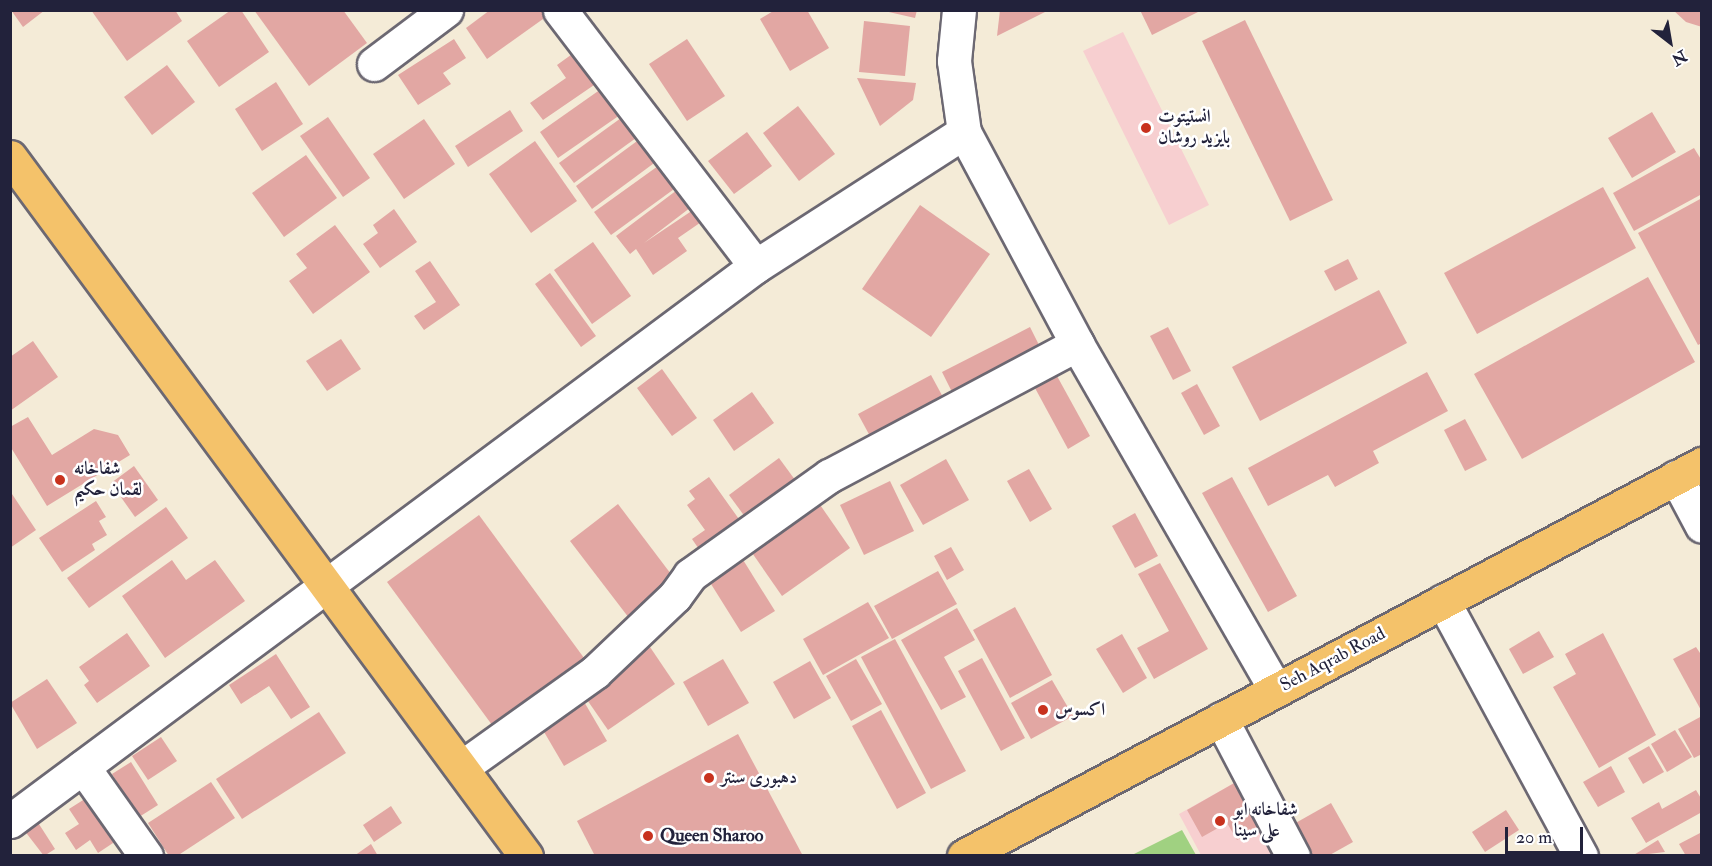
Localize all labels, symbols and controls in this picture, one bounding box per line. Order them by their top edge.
north arrow [1640,12,1700,72]
text: N [1668,45,1691,70]
place label: انستیتوت بایزید روشان [1158,107,1230,150]
marker: انستیتوت بایزید روشان [1139,121,1153,135]
place label: شفاخانه لقمان حکیم [74,459,142,502]
marker: شفاخانه لقمان حکیم [51,471,69,489]
street label: Seh Aqrab Road [1277,623,1389,697]
place label: اکسوس [1055,699,1105,721]
marker: اکسوس [1036,703,1050,717]
place label: دهبوری سنتر [721,767,797,789]
marker: دهبوری سنتر [702,771,716,785]
place label: شفاخانه ابو علی سینا [1234,800,1298,842]
marker: شفاخانه ابو علی سینا [1211,812,1229,830]
scale bar [1508,815,1586,853]
place label: Queen Sharoo [660,825,763,847]
text: 20 m [1516,826,1552,849]
marker: Queen Sharoo [641,829,655,843]

